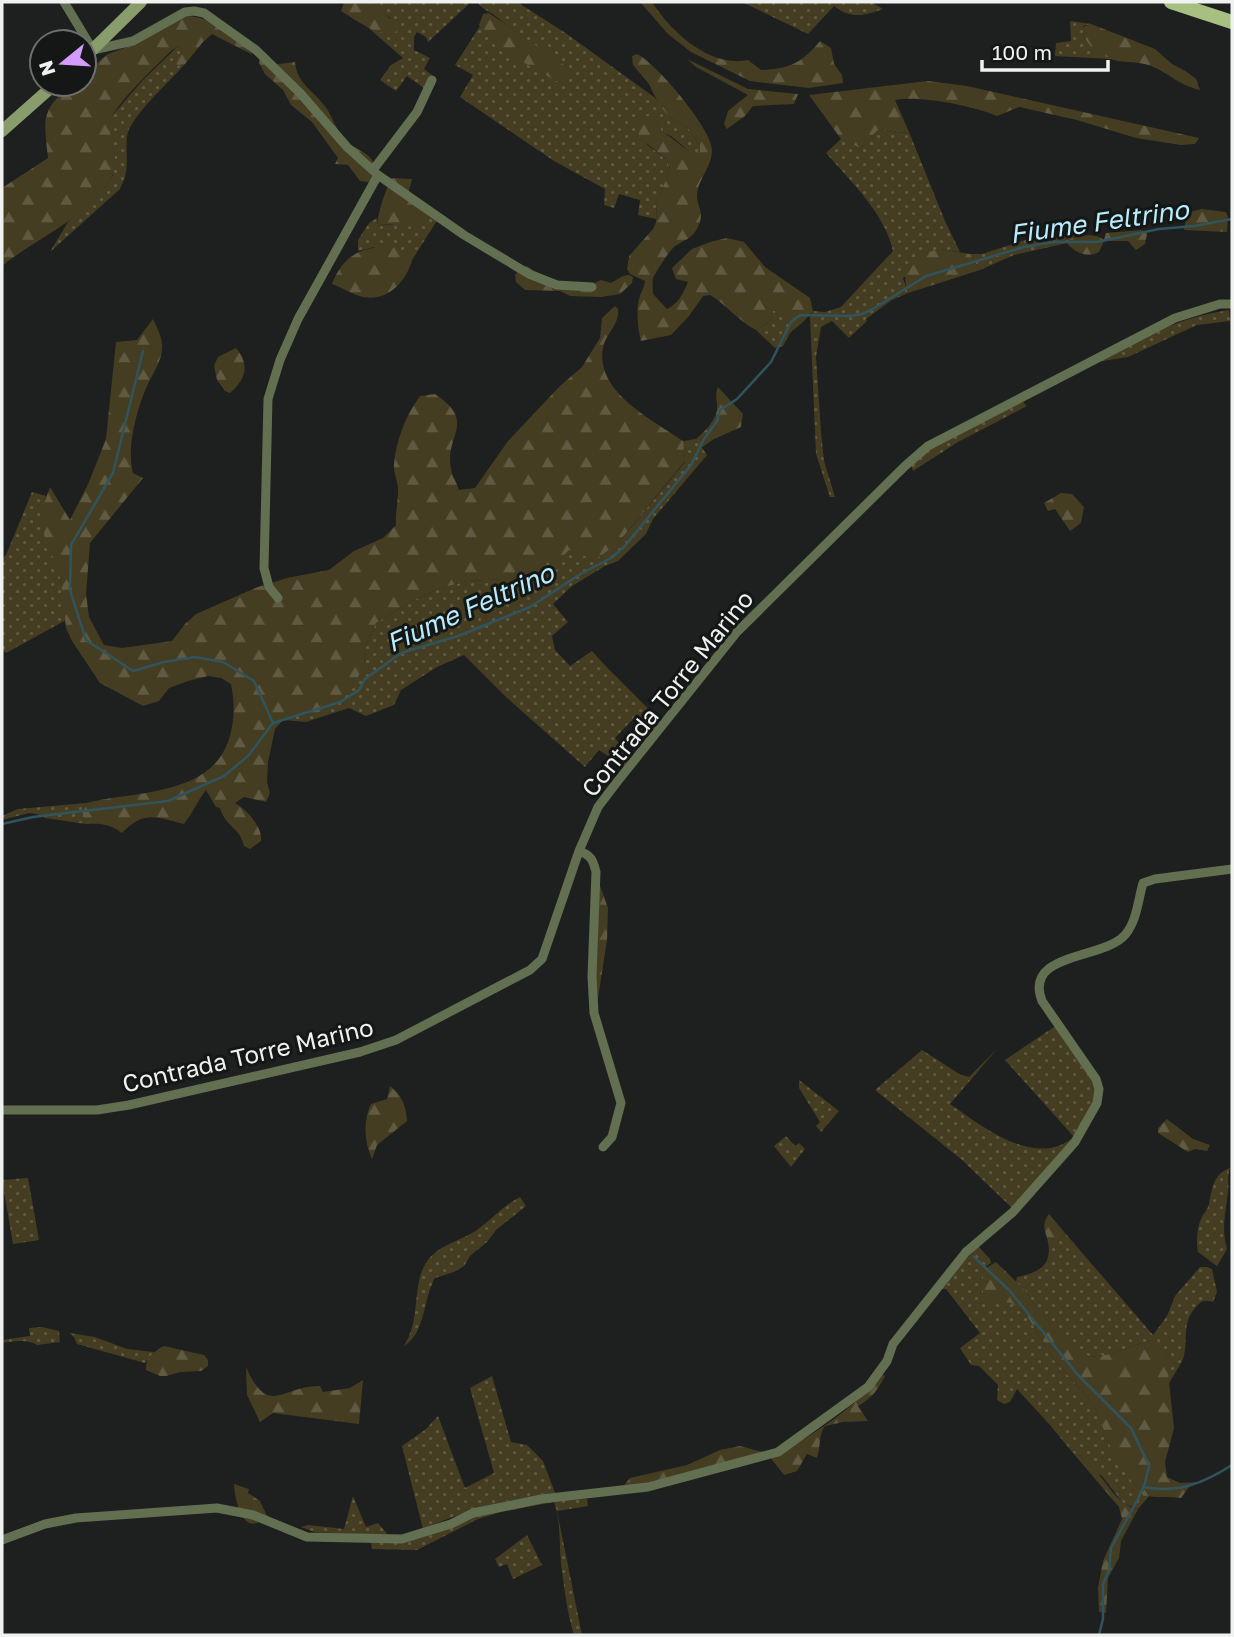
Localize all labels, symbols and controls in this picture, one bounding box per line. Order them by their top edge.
north arrow [28,28,98,98]
scale bar [982,28,1108,72]
text: 100 m [992,39,1052,65]
text: N [33,58,60,79]
water label: Fiume Feltrino [1008,193,1192,249]
water label: Fiume Feltrino [381,556,560,658]
street label: Contrada Torre Marino [575,584,759,802]
street label: Contrada Torre Marino [119,1012,376,1098]

